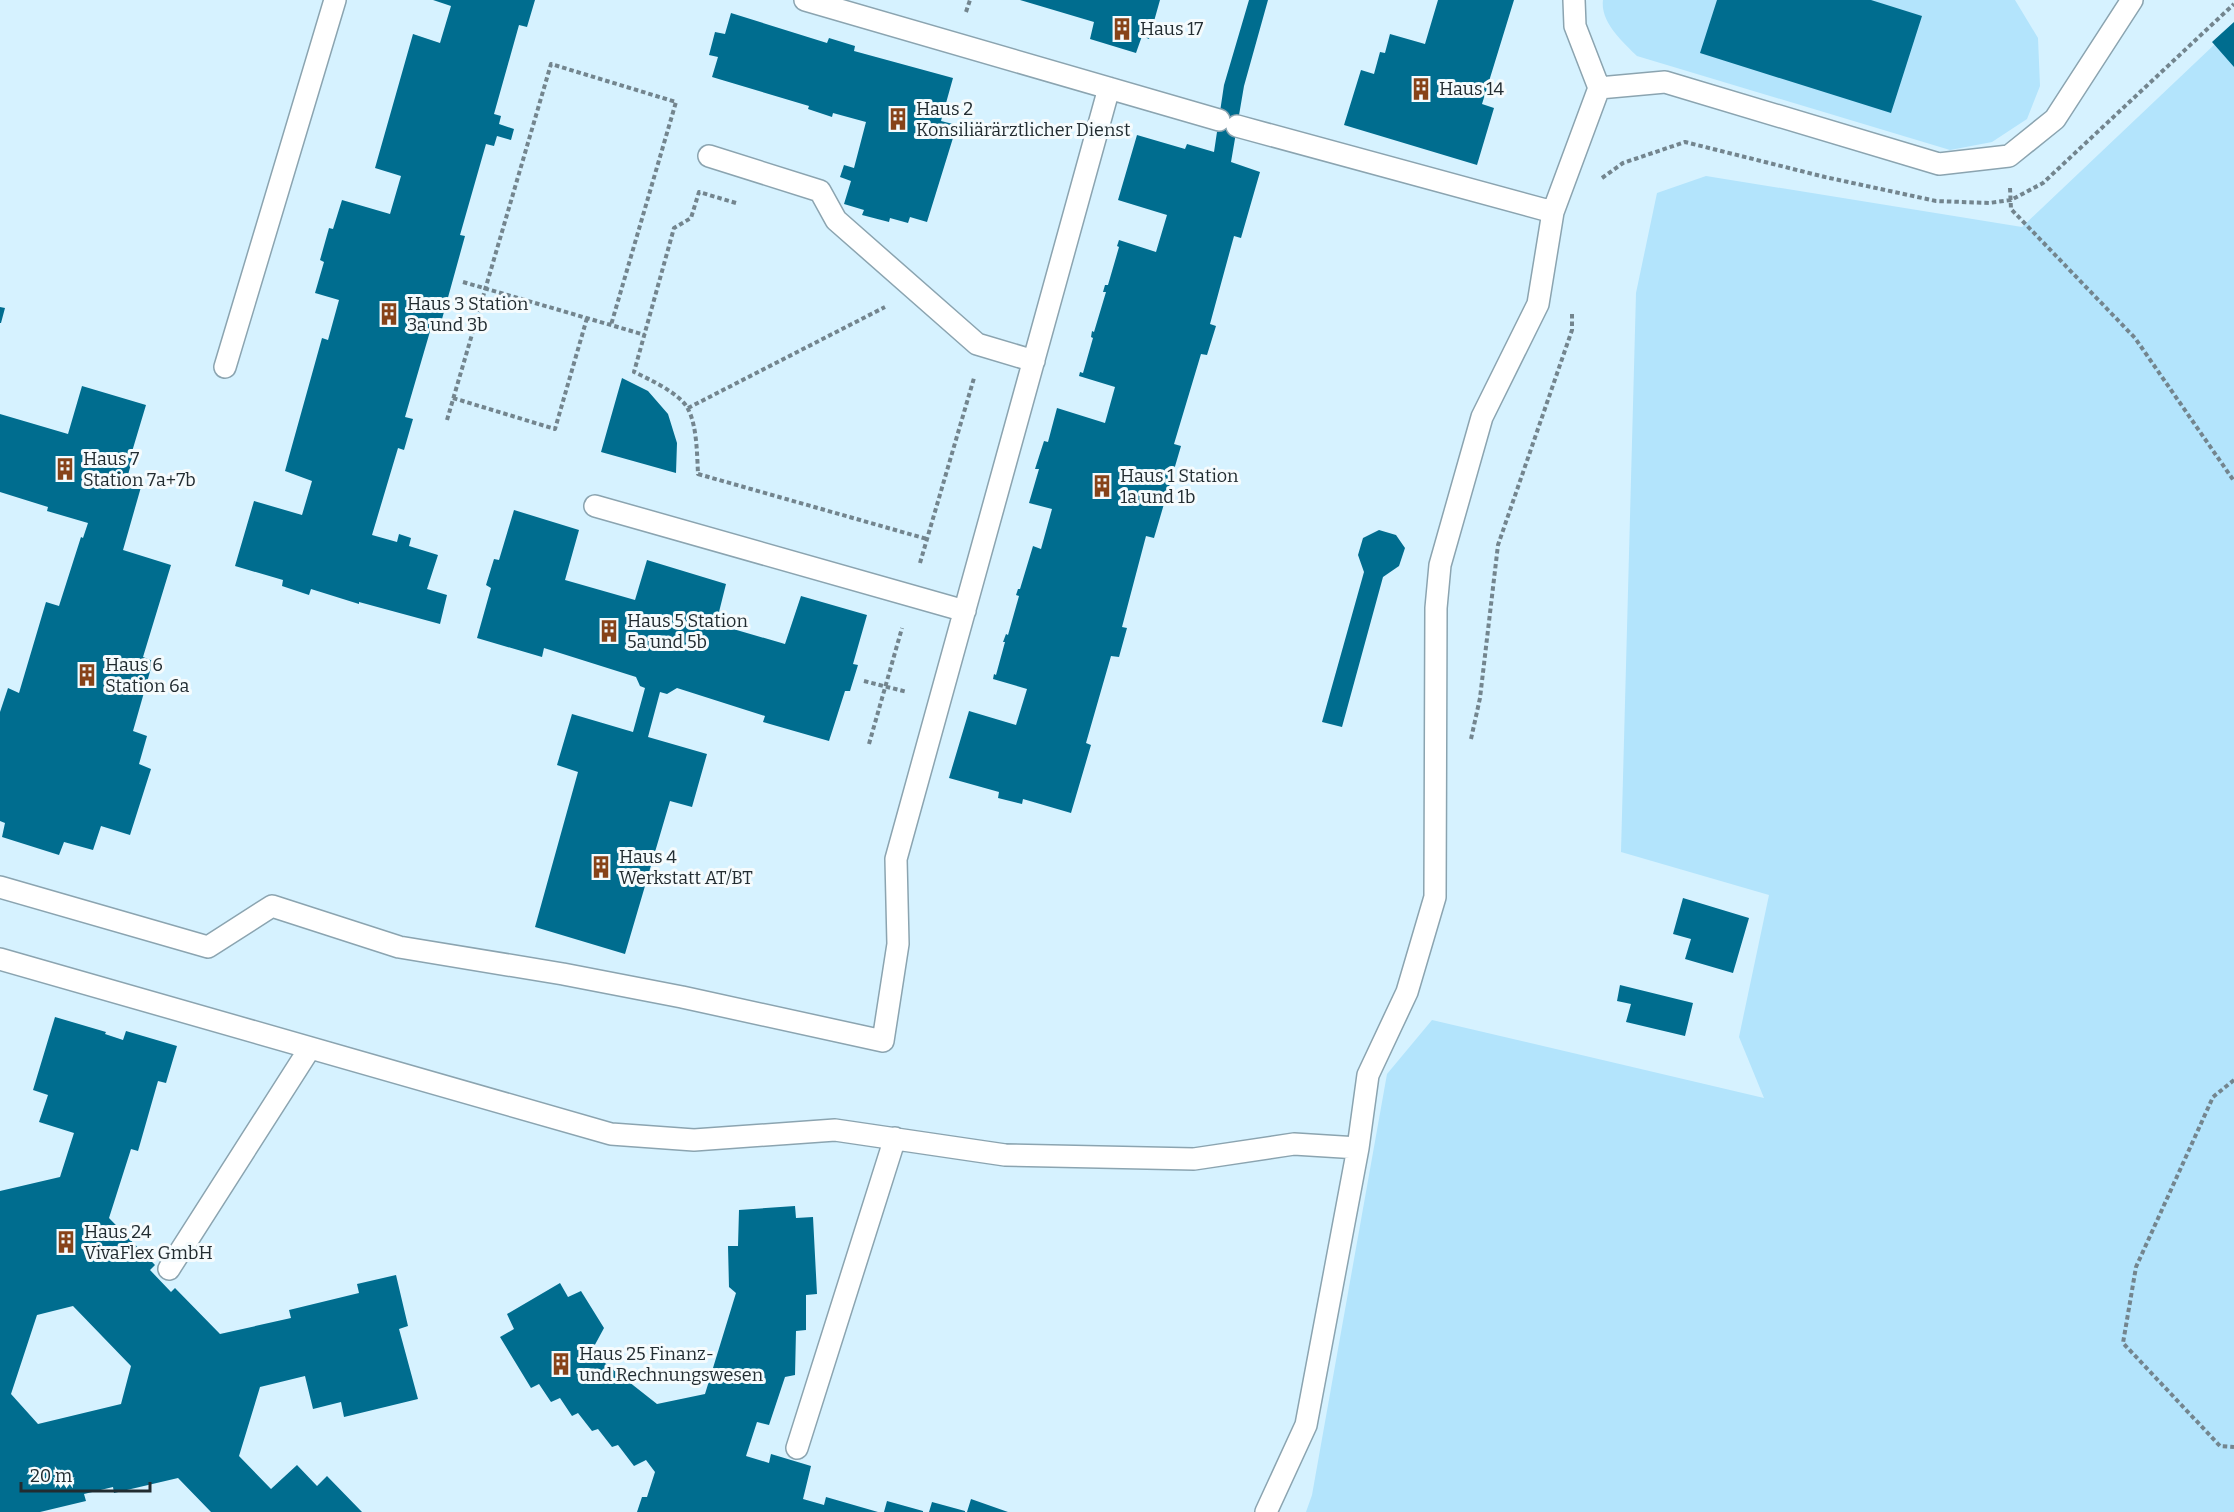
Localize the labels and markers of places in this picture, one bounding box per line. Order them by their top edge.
building icon: Haus 17 [1109,16,1135,42]
place label: Haus 17 [1140,18,1203,40]
building icon: Haus 14 [1408,76,1434,102]
place label: Haus 14 [1439,78,1505,100]
place label: Haus 2 Konsiliärärztlicher Dienst [916,98,1131,141]
building icon: Haus 2 Konsiliärärztlicher Dienst [885,106,911,132]
place label: Haus 3 Station 3a und 3b [407,293,529,336]
building icon: Haus 3 Station 3a und 3b [376,301,402,327]
place label: Haus 7 Station 7a+7b [83,448,196,491]
building icon: Haus 7 Station 7a+7b [52,456,78,482]
place label: Haus 1 Station 1a und 1b [1120,465,1239,508]
building icon: Haus 1 Station 1a und 1b [1089,473,1115,499]
place label: Haus 5 Station 5a und 5b [627,610,748,653]
building icon: Haus 5 Station 5a und 5b [596,618,622,644]
place label: Haus 6 Station 6a [105,654,190,697]
building icon: Haus 6 Station 6a [74,662,100,688]
place label: Haus 4 Werkstatt AT/BT [619,846,753,889]
building icon: Haus 4 Werkstatt AT/BT [588,854,614,880]
place label: Haus 24 VivaFlex GmbH [84,1221,213,1264]
building icon: Haus 24 VivaFlex GmbH [53,1229,79,1255]
place label: Haus 25 Finanz- und Rechnungswesen [579,1343,764,1386]
building icon: Haus 25 Finanz- und Rechnungswesen [548,1351,574,1377]

